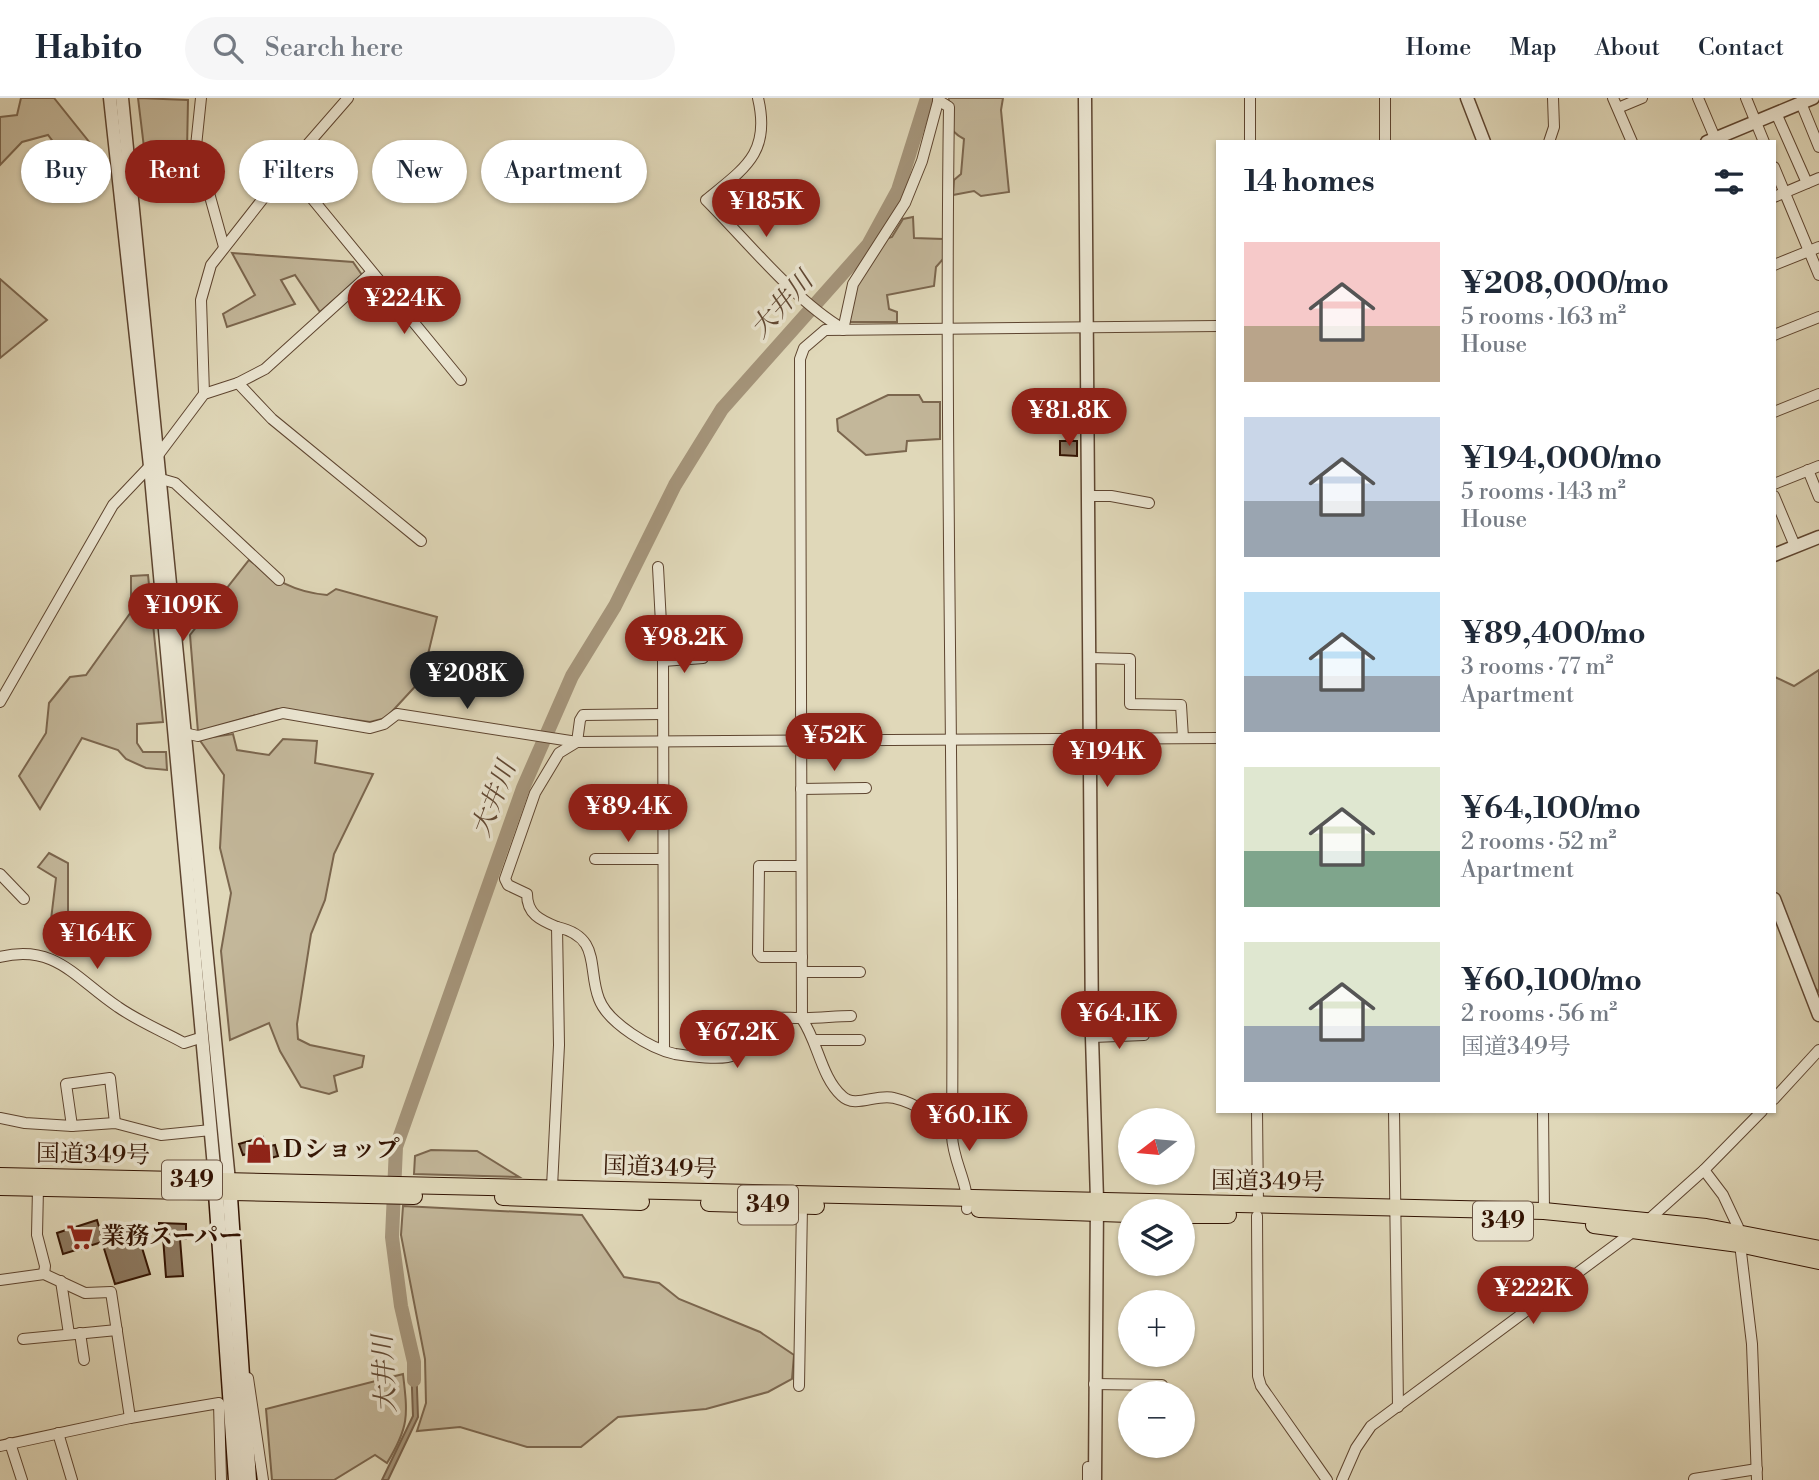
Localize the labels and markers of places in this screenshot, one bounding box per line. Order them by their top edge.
pin: ¥185K [717,180,815,239]
pin: ¥224K [355,276,453,336]
pin: ¥81.8K [1012,388,1126,448]
pin: ¥109K [134,584,232,643]
pin: ¥98.2K [627,616,741,675]
pin: ¥208K [418,652,516,711]
pin: ¥52K [793,714,875,773]
pin: ¥194K [1058,730,1156,789]
pin: ¥89.4K [571,784,685,844]
pin: ¥164K [48,912,146,971]
pin: ¥64.1K [1062,992,1176,1051]
pin: ¥67.2K [680,1010,794,1070]
pin: ¥60.1K [912,1094,1026,1153]
shop icon: Ｄショップ [244,1135,274,1165]
place label: Ｄショップ [280,1135,401,1165]
supermarket icon: 業務スーパー [65,1222,95,1252]
place label: 業務スーパー [101,1222,243,1252]
pin: ¥222K [1484,1266,1582,1326]

